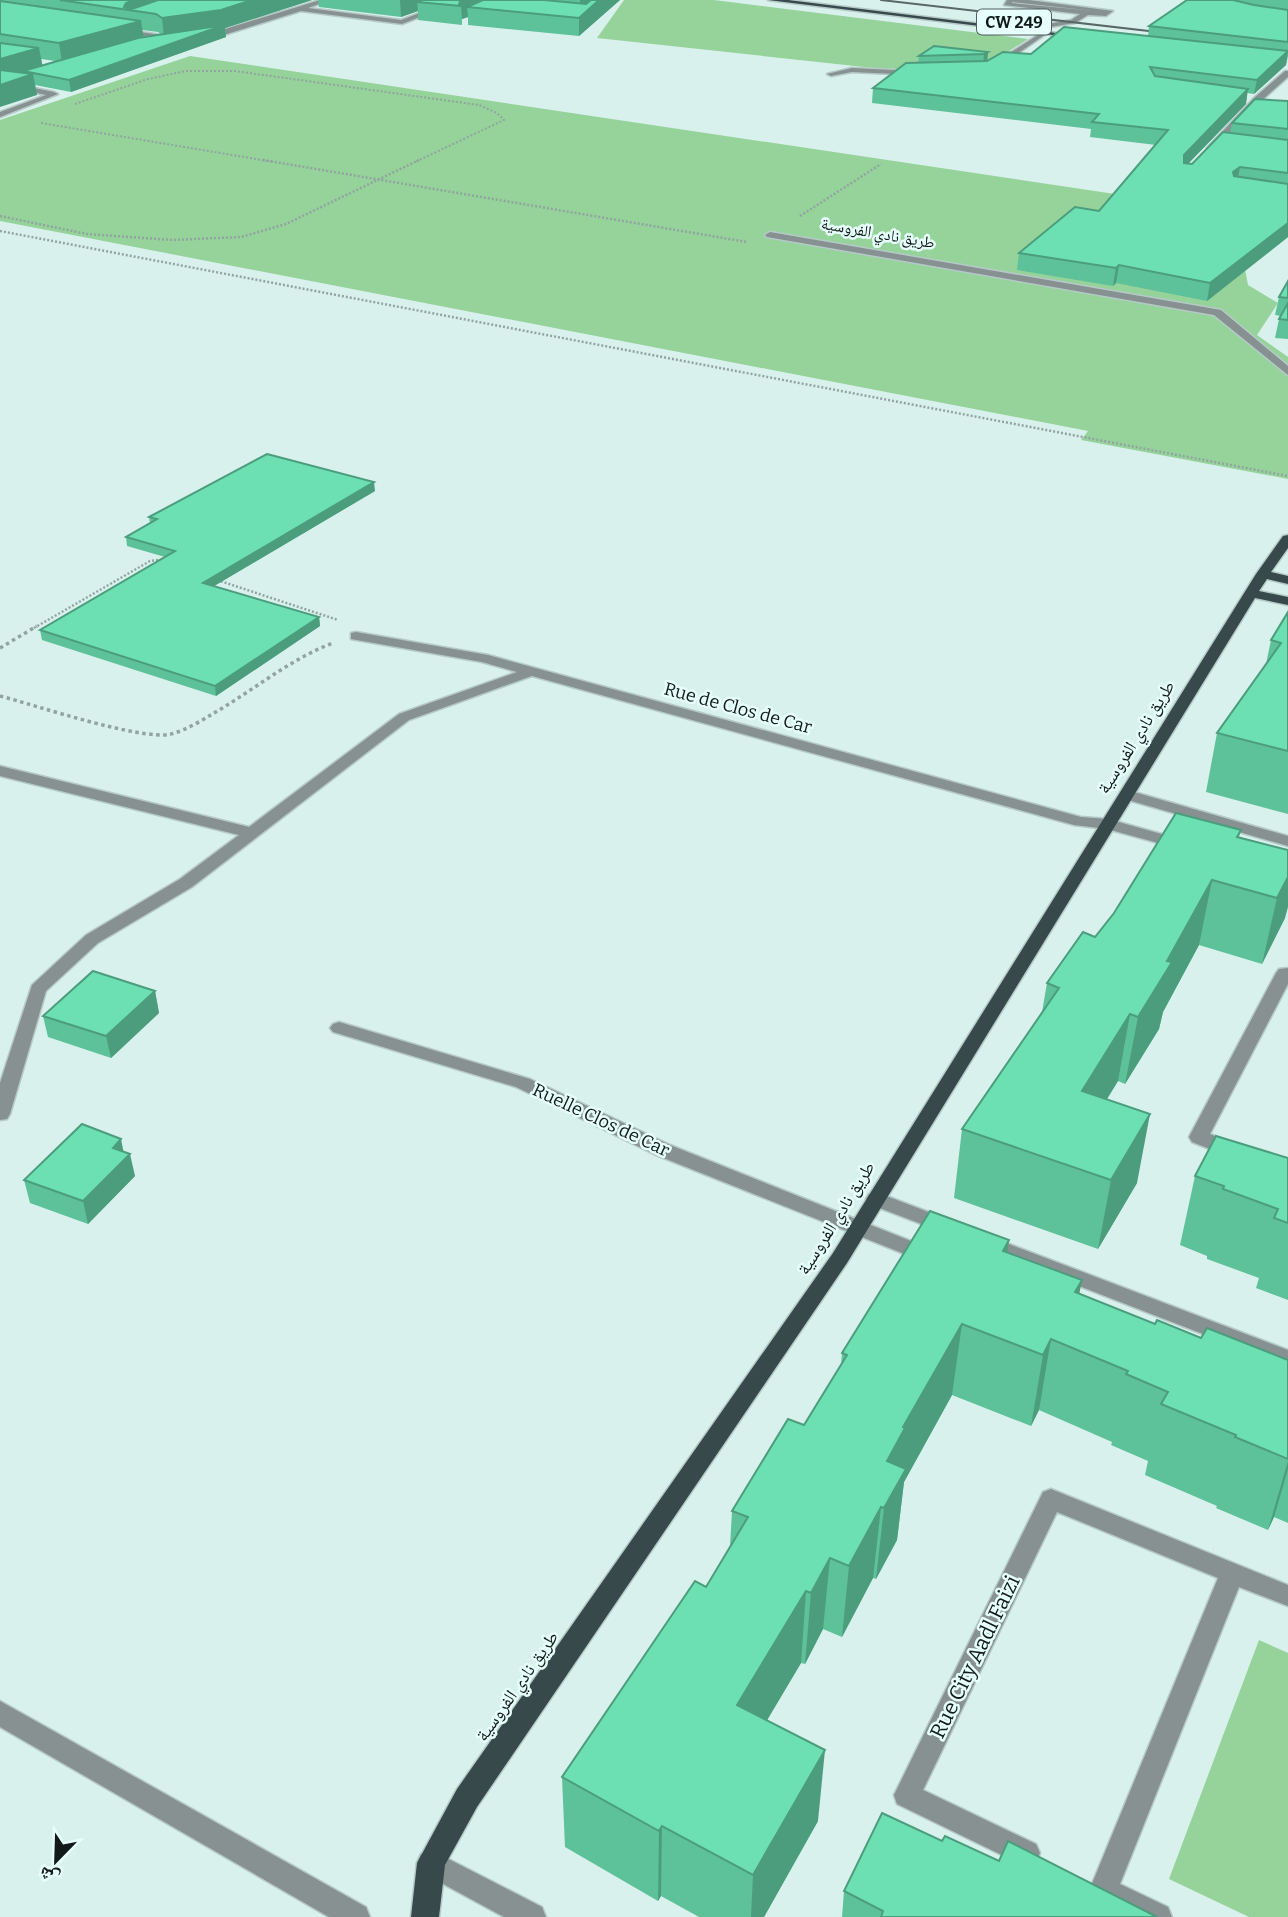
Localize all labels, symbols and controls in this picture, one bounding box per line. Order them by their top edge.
road number: CW 249 [977,10,1051,34]
street label: طريق نادي الفروسية [819,214,936,255]
street label: طريق نادي الفروسية [1092,676,1183,800]
street label: Rue de Clos de Car [662,678,814,738]
street label: Ruelle Clos de Car [529,1079,673,1161]
street label: طريق نادي الفروسية [792,1157,883,1281]
street label: Rue City Aadl Faizi [924,1571,1026,1743]
street label: طريق نادي الفروسية [471,1627,566,1747]
north arrow [21,1826,91,1896]
text: ش [36,1862,63,1891]

